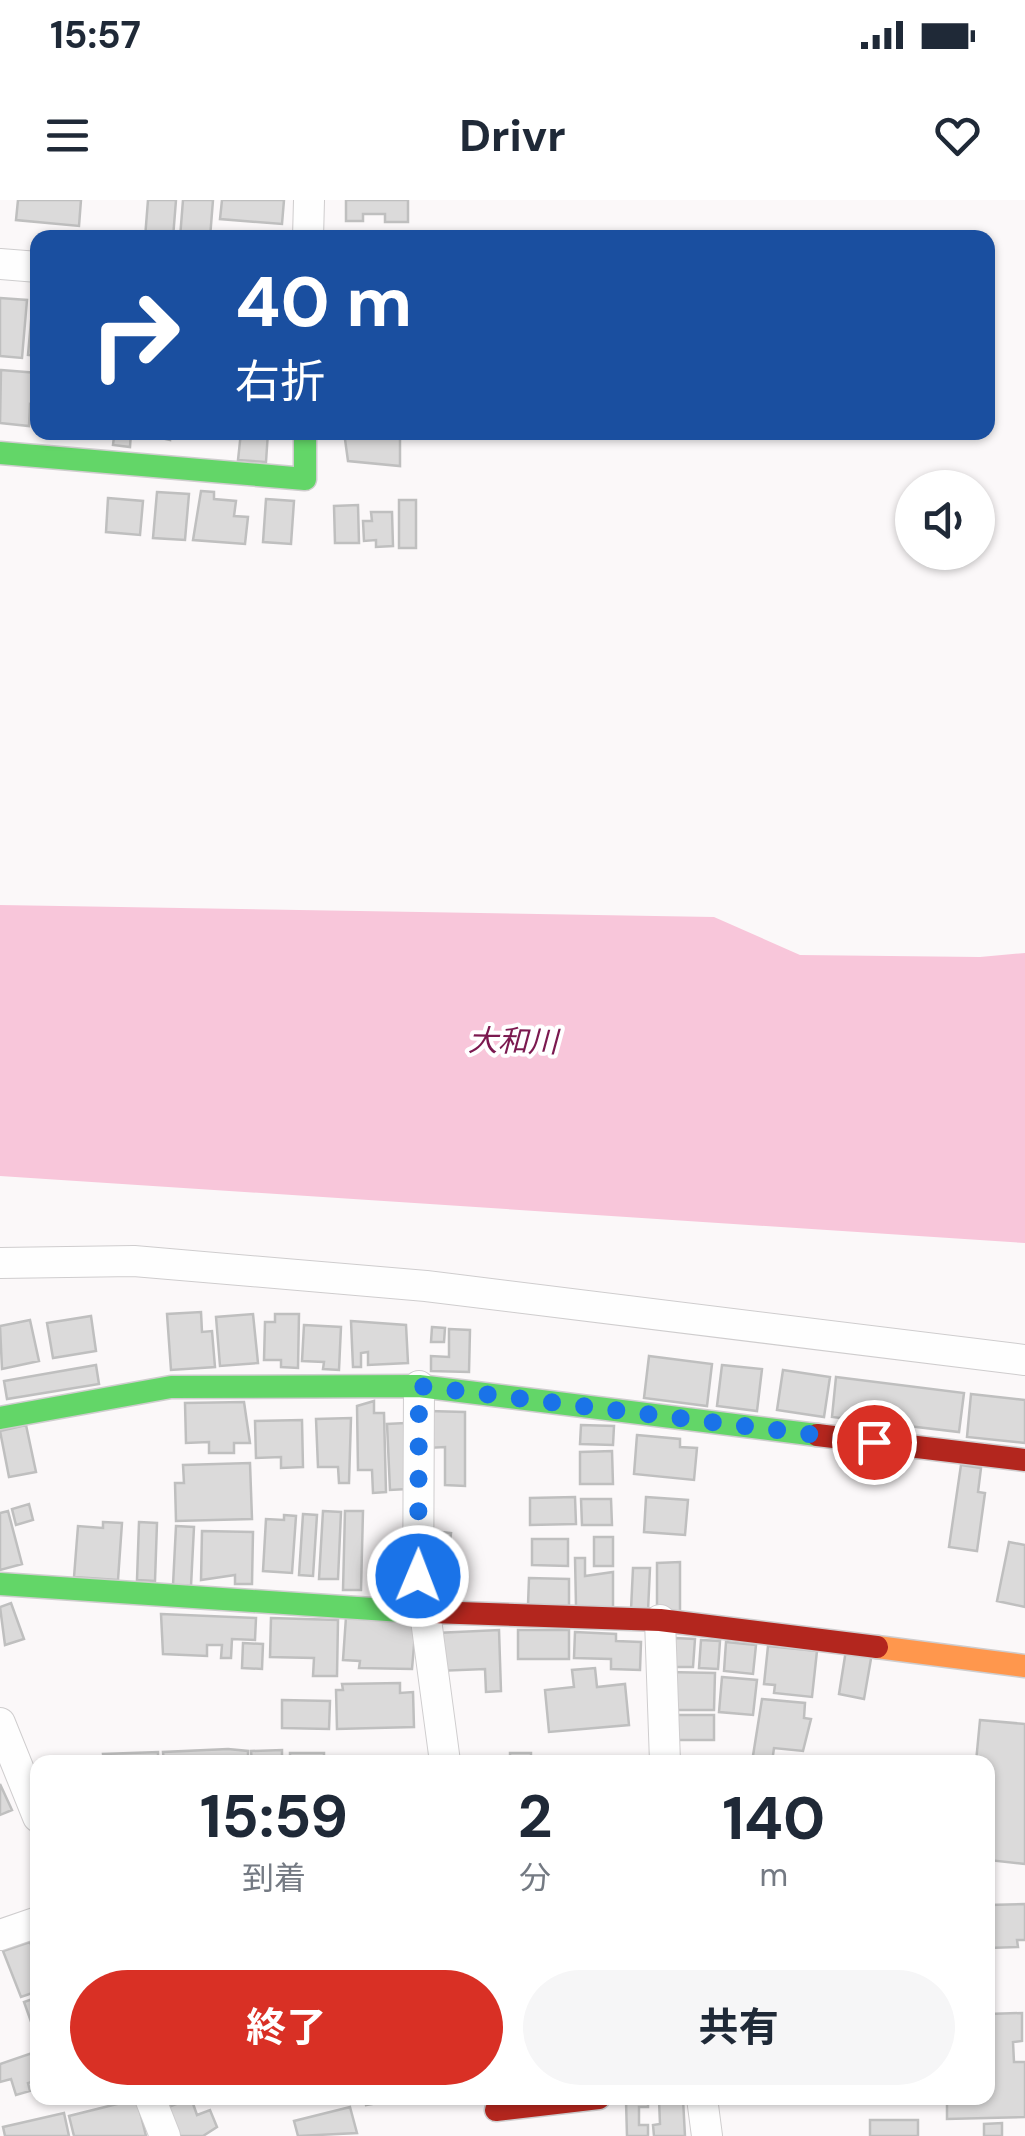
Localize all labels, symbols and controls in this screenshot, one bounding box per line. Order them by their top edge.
text: 15:57 [50,10,141,60]
text: Drivr [459,106,566,165]
icon: menu [40,108,95,163]
icon: heart [930,108,985,163]
text: 40 m [235,257,412,348]
icon: right [70,270,200,400]
text: 右折 [235,352,325,411]
map controls [895,470,995,570]
button: sound [895,470,995,570]
water label: 大和川 [468,1021,561,1061]
pin [832,1400,917,1485]
icon: arrive [847,1415,902,1470]
position arrow [366,1524,470,1628]
text: 15:59 [200,1777,348,1856]
text: 2 [518,1777,552,1856]
text: 140 [722,1779,825,1858]
text: m [759,1854,788,1896]
text: 到着 [242,1857,306,1899]
text: 分 [519,1857,551,1899]
button: 終了 [70,1970,503,2085]
button: 共有 [523,1970,955,2085]

